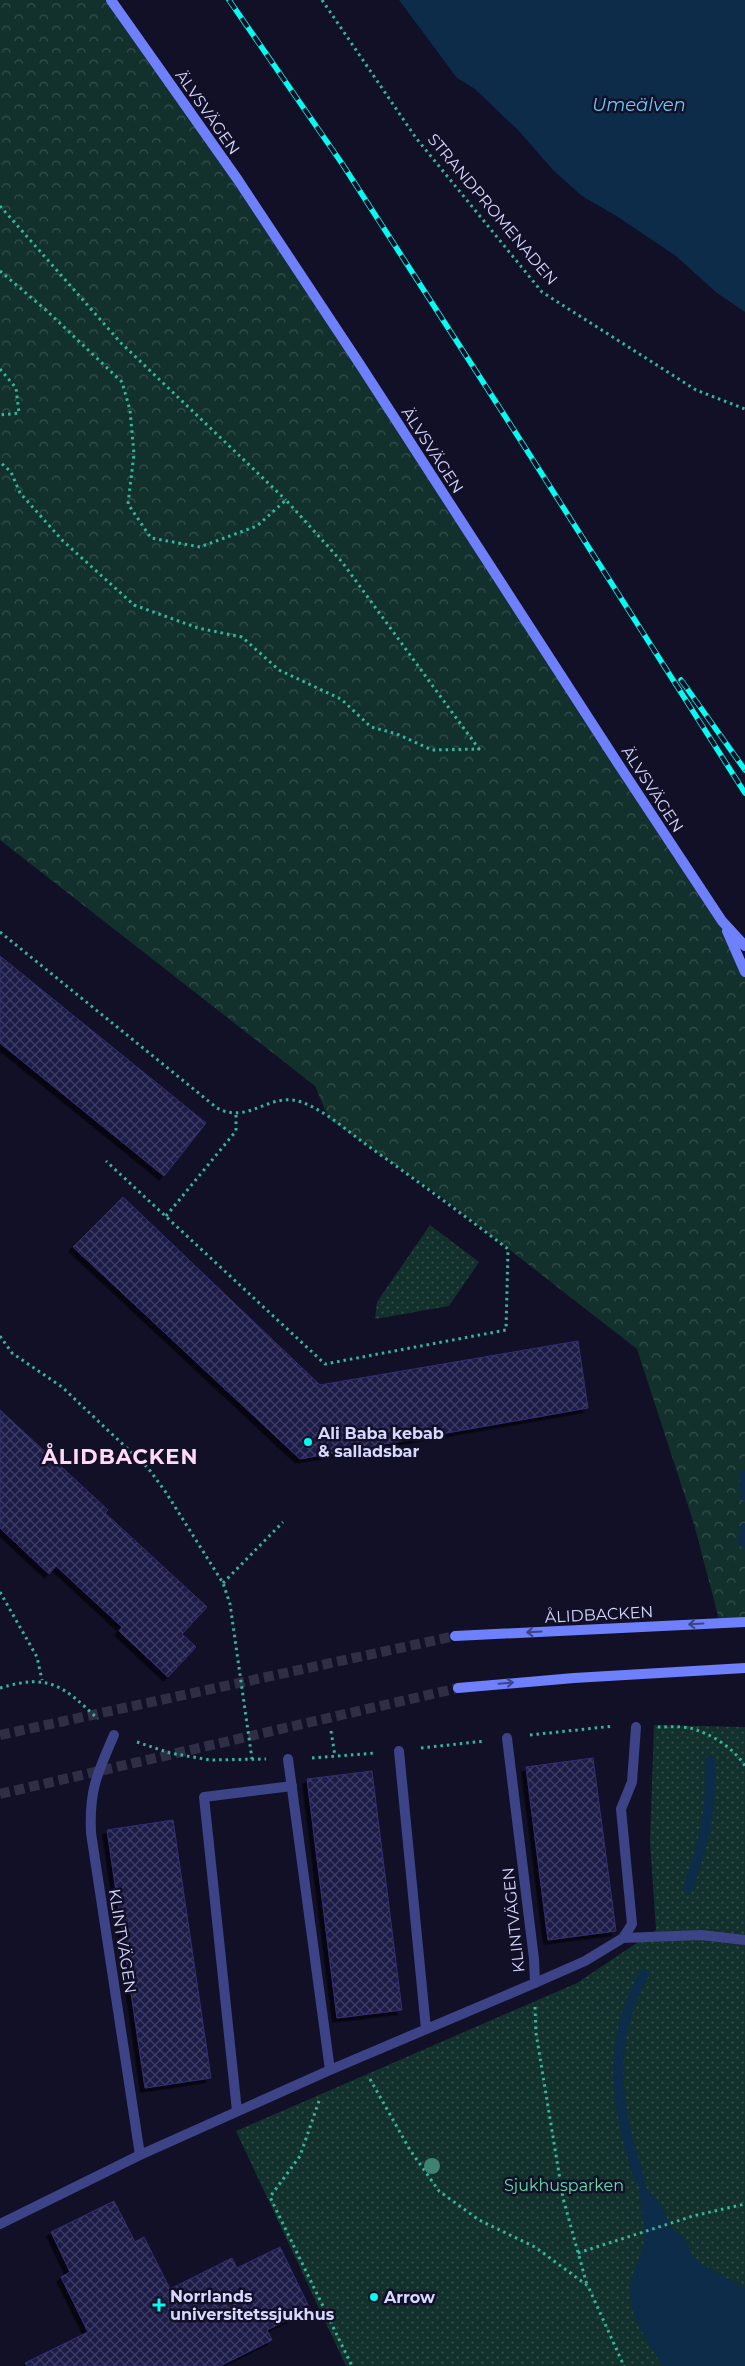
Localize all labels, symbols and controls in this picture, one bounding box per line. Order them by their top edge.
street label: ÄLVSVÄGEN [171,66,245,158]
water label: Umeälven [592,94,686,116]
street label: STRANDPROMENADEN [424,130,562,289]
street label: ÄLVSVÄGEN [398,403,468,497]
street label: ÄLVSVÄGEN [618,742,688,836]
place label: Ali Baba kebab & salladsbar [317,1424,444,1461]
marker: Ali Baba kebab & salladsbar [302,1436,314,1448]
district label: ÅLIDBACKEN [41,1442,198,1469]
street label: ÅLIDBACKEN [544,1601,654,1627]
one-way arrow [689,1620,705,1629]
one-way arrow [526,1628,542,1637]
one-way arrow [498,1678,514,1688]
street label: KLINTVÄGEN [498,1866,528,1974]
street label: KLINTVÄGEN [105,1887,141,1995]
park label: Sjukhusparken [504,2176,624,2195]
place label: Norrlands universitetssjukhus [170,2287,335,2324]
place label: Arrow [383,2288,435,2307]
marker: Arrow [368,2291,380,2303]
marker: Norrlands universitetssjukhus [152,2298,166,2312]

